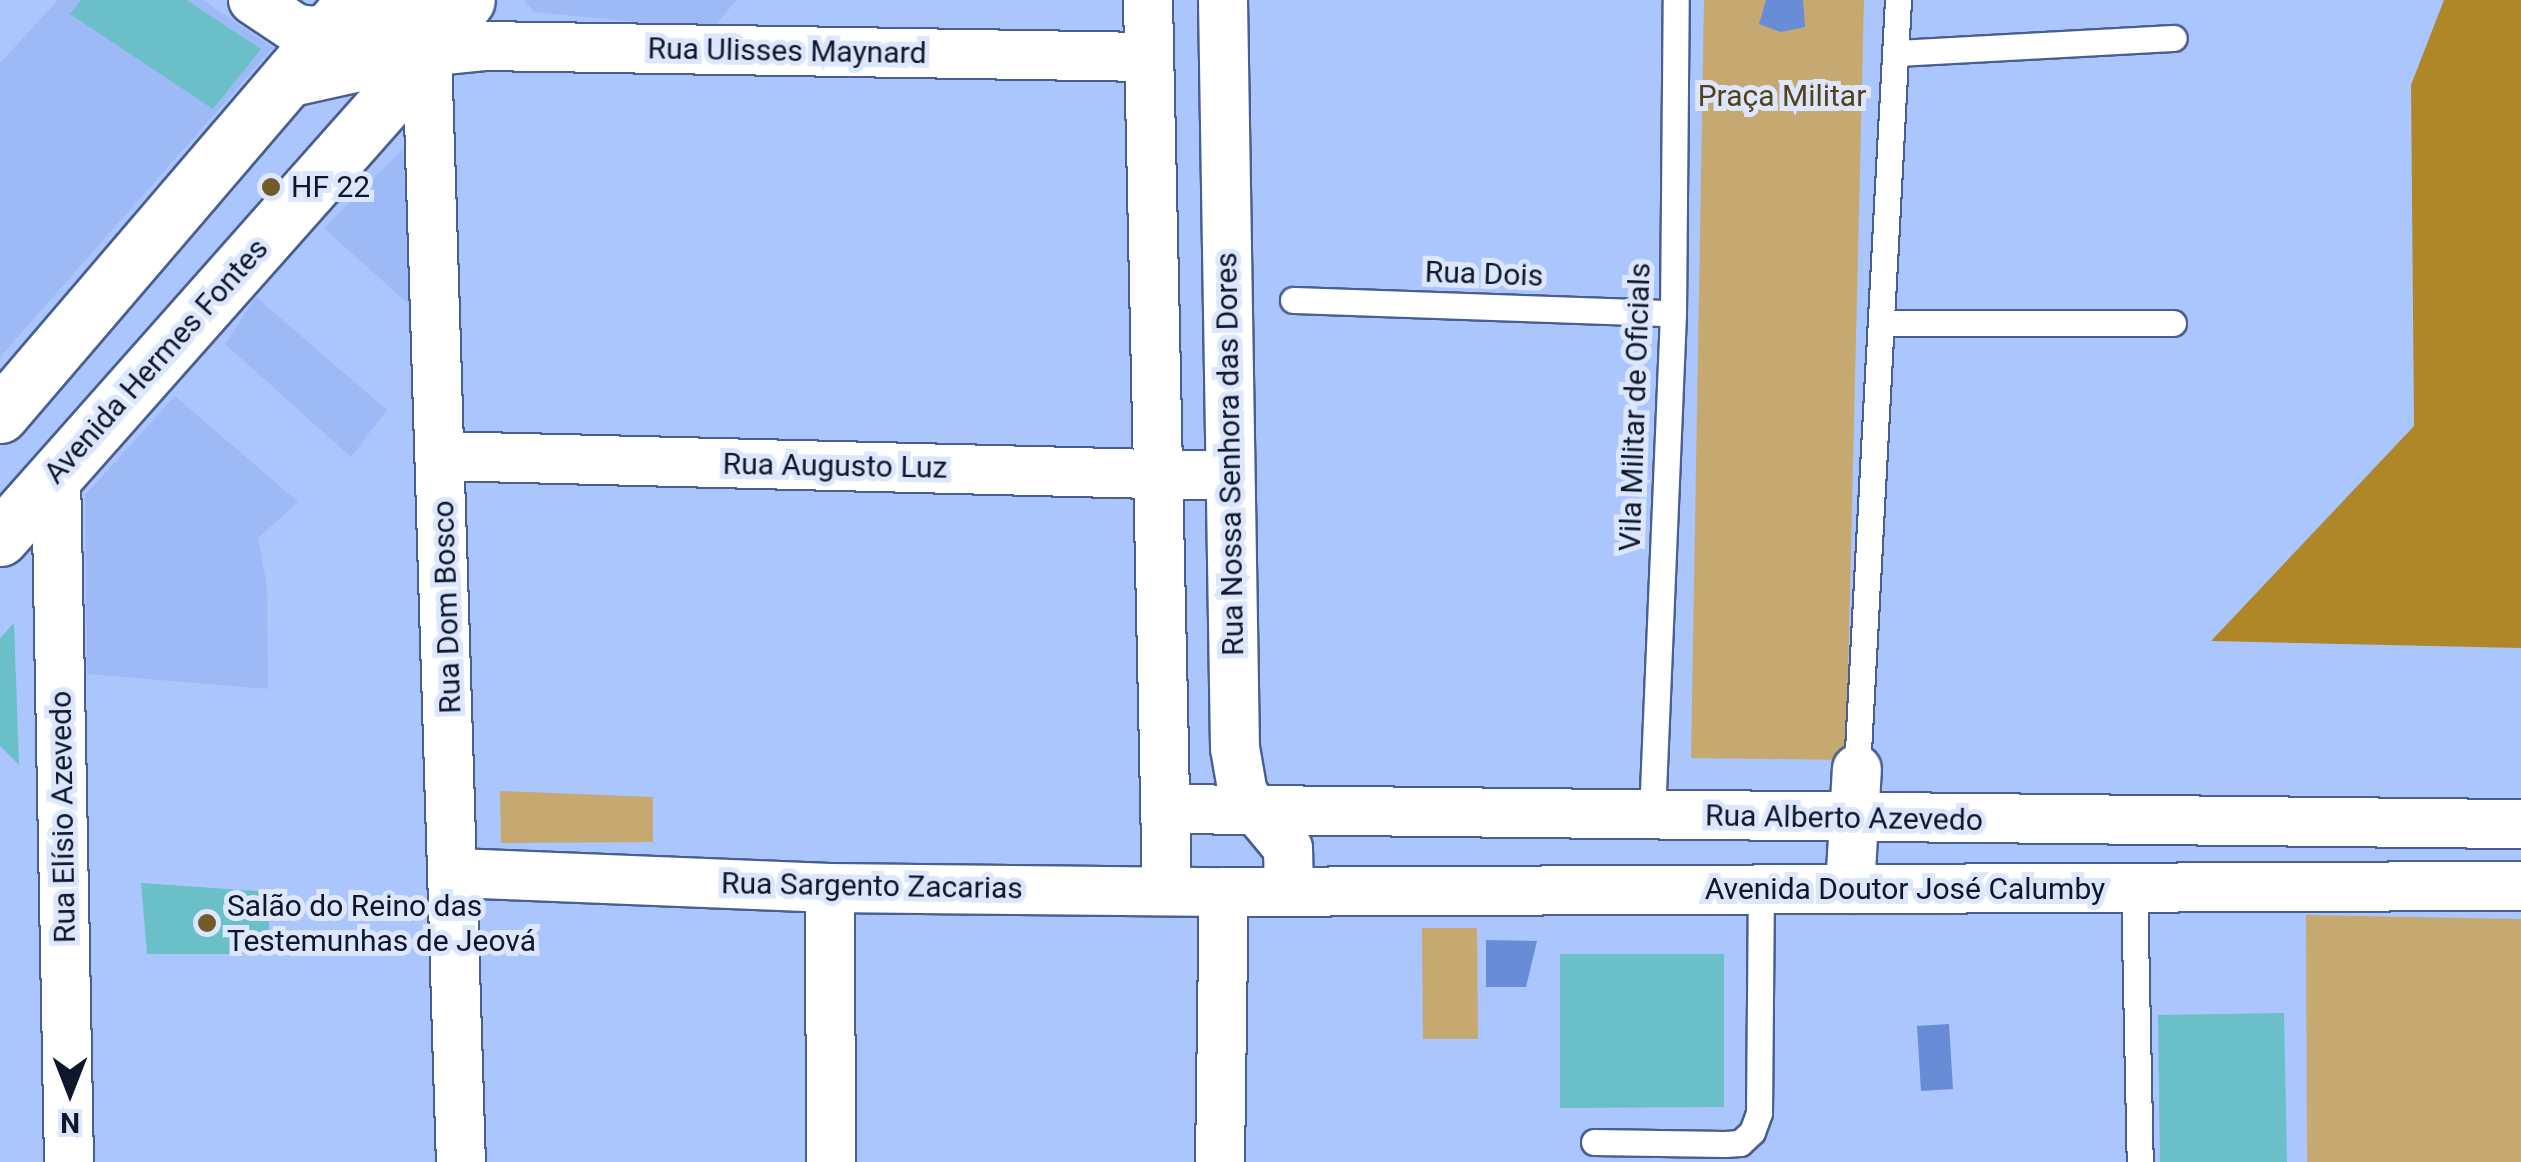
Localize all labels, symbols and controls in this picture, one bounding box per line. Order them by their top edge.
street label: Rua Ulisses Maynard [647,31,927,71]
park label: Praça Militar [1698,78,1866,114]
place label: HF 22 [291,169,370,205]
marker: HF 22 [260,176,282,198]
street label: Avenida Hermes Fontes [36,231,276,491]
street label: Rua Nossa Senhora das Dores [1208,252,1252,656]
street label: Rua Dois [1424,254,1544,294]
street label: Vila Militar de Oficials [1612,262,1658,552]
street label: Rua Augusto Luz [722,446,948,486]
street label: Rua Dom Bosco [425,500,469,714]
street label: Rua Elísio Azevedo [43,691,83,943]
street label: Rua Alberto Azevedo [1705,798,1983,838]
street label: Rua Sargento Zacarias [721,865,1023,907]
street label: Avenida Doutor José Calumby [1705,871,2105,907]
place label: Salão do Reino das Testemunhas de Jeová [227,888,536,958]
marker: Salão do Reino das Testemunhas de Jeová [196,912,218,934]
north arrow [20,1042,120,1142]
text: N [60,1106,80,1139]

